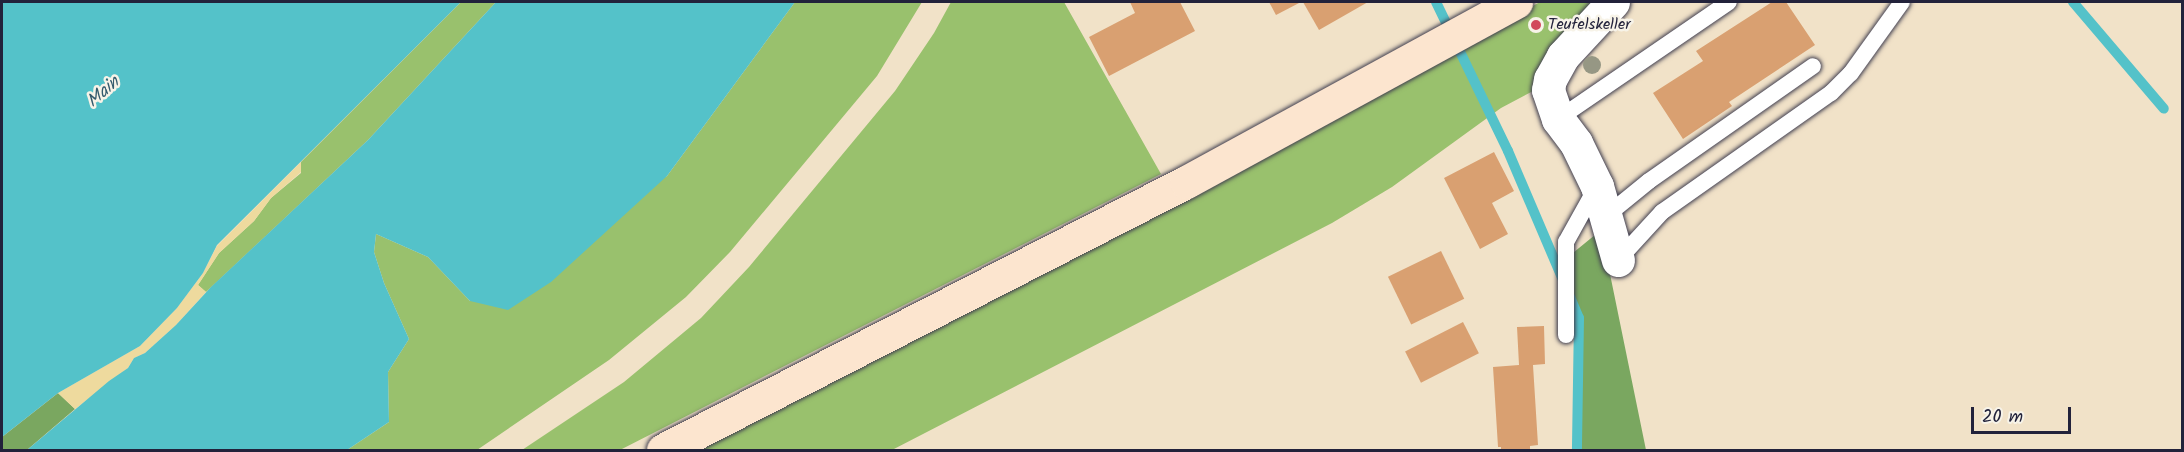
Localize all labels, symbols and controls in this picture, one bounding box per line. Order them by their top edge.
place label: Teufelskeller [1548,15,1630,35]
marker: Teufelskeller [1529,18,1543,32]
water label: Main [83,73,125,113]
scale bar [1974,395,2074,433]
text: 20 m [1982,403,2023,432]

